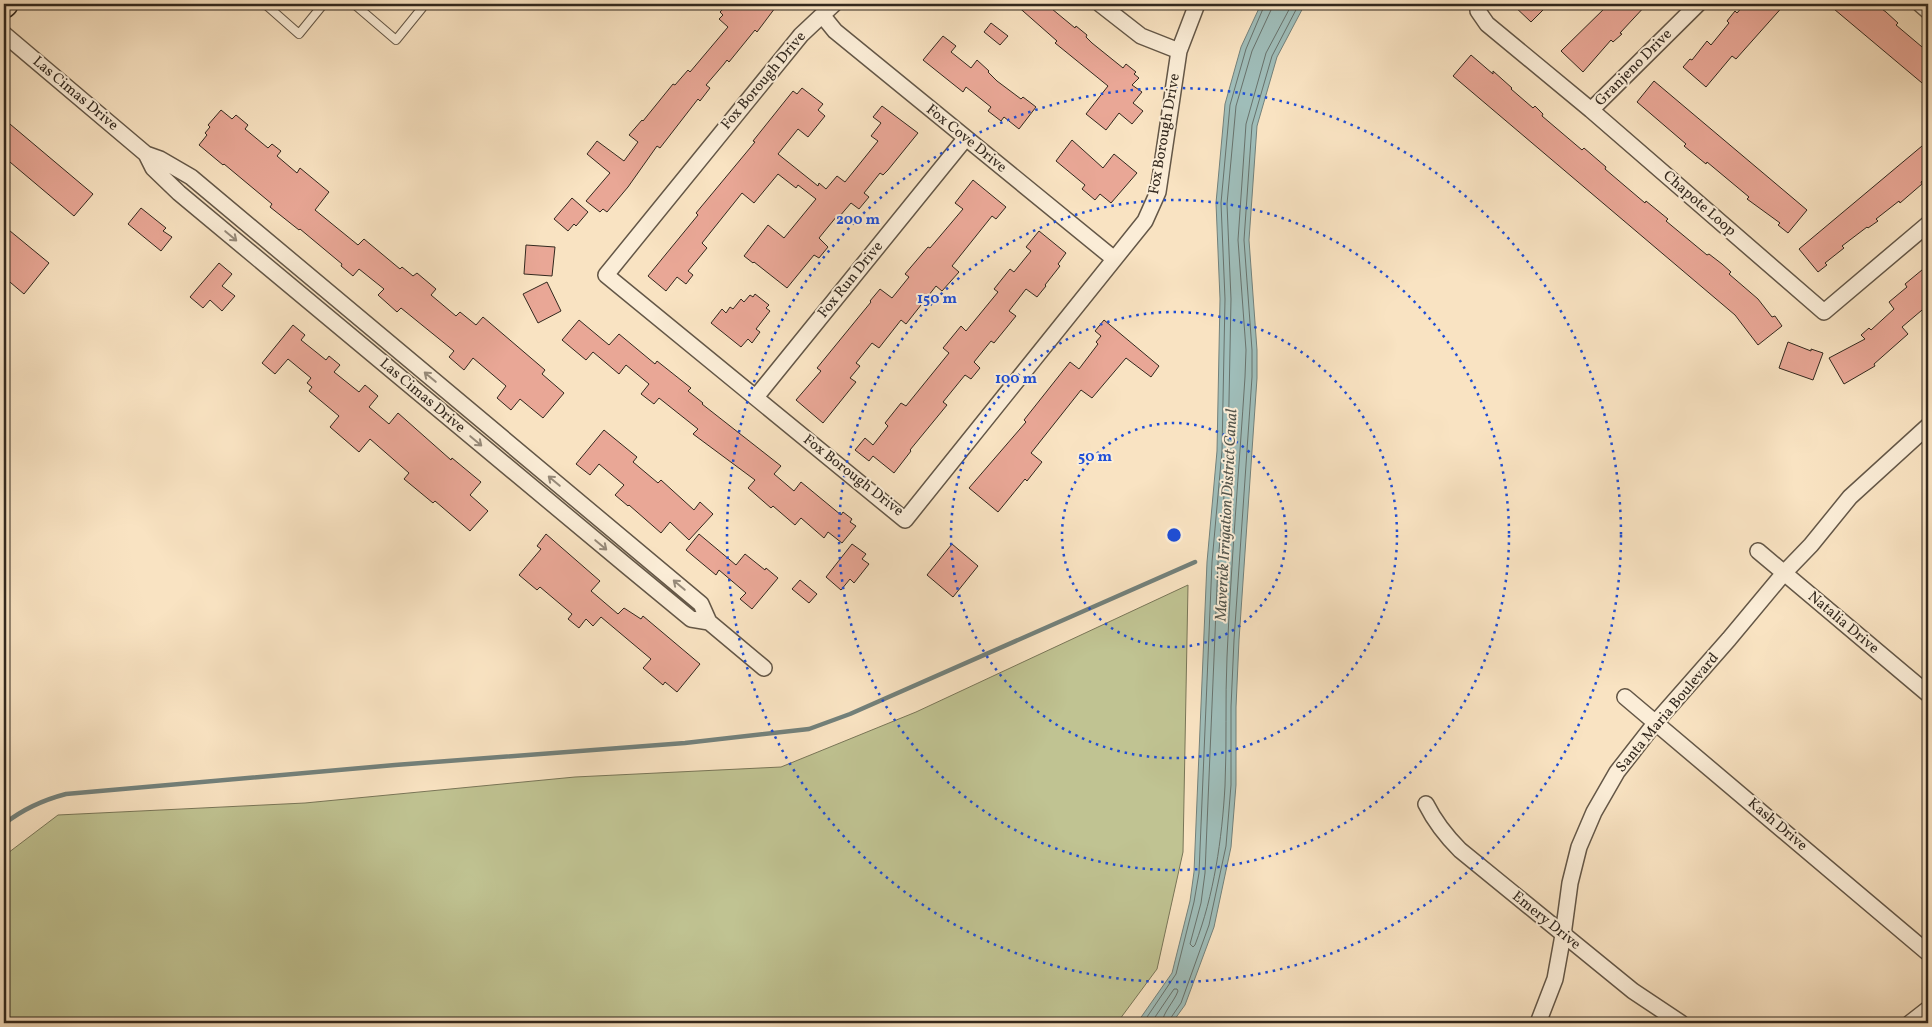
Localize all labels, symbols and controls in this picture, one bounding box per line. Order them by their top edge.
street label: Granjeno Drive [1591,25,1677,111]
street label: Fox Borough Drive [717,27,811,135]
street label: Las Cimas Drive [27,52,123,136]
street label: Fox Borough Drive [1144,72,1186,196]
street label: Fox Cove Drive [921,100,1011,178]
street label: Chapote Loop [1658,166,1740,242]
text: 200 m [836,210,880,231]
one-way arrow [224,231,237,242]
street label: Fox Run Drive [813,237,889,323]
text: 150 m [917,289,957,310]
street label: Las Cimas Drive [374,354,470,438]
text: 100 m [995,369,1038,390]
one-way arrow [423,371,436,382]
water label: Maverick Irrigation District Canal [1210,408,1244,623]
street label: Fox Borough Drive [798,430,908,522]
one-way arrow [470,435,483,447]
text: 50 m [1078,447,1112,468]
one-way arrow [548,475,561,486]
centre of rings [1165,526,1183,544]
one-way arrow [594,540,607,551]
one-way arrow [673,580,686,591]
street label: Natalia Drive [1803,587,1883,659]
street label: Santa Maria Boulevard [1612,649,1724,777]
street label: Kash Drive [1742,794,1812,856]
street label: Emery Drive [1507,887,1585,955]

